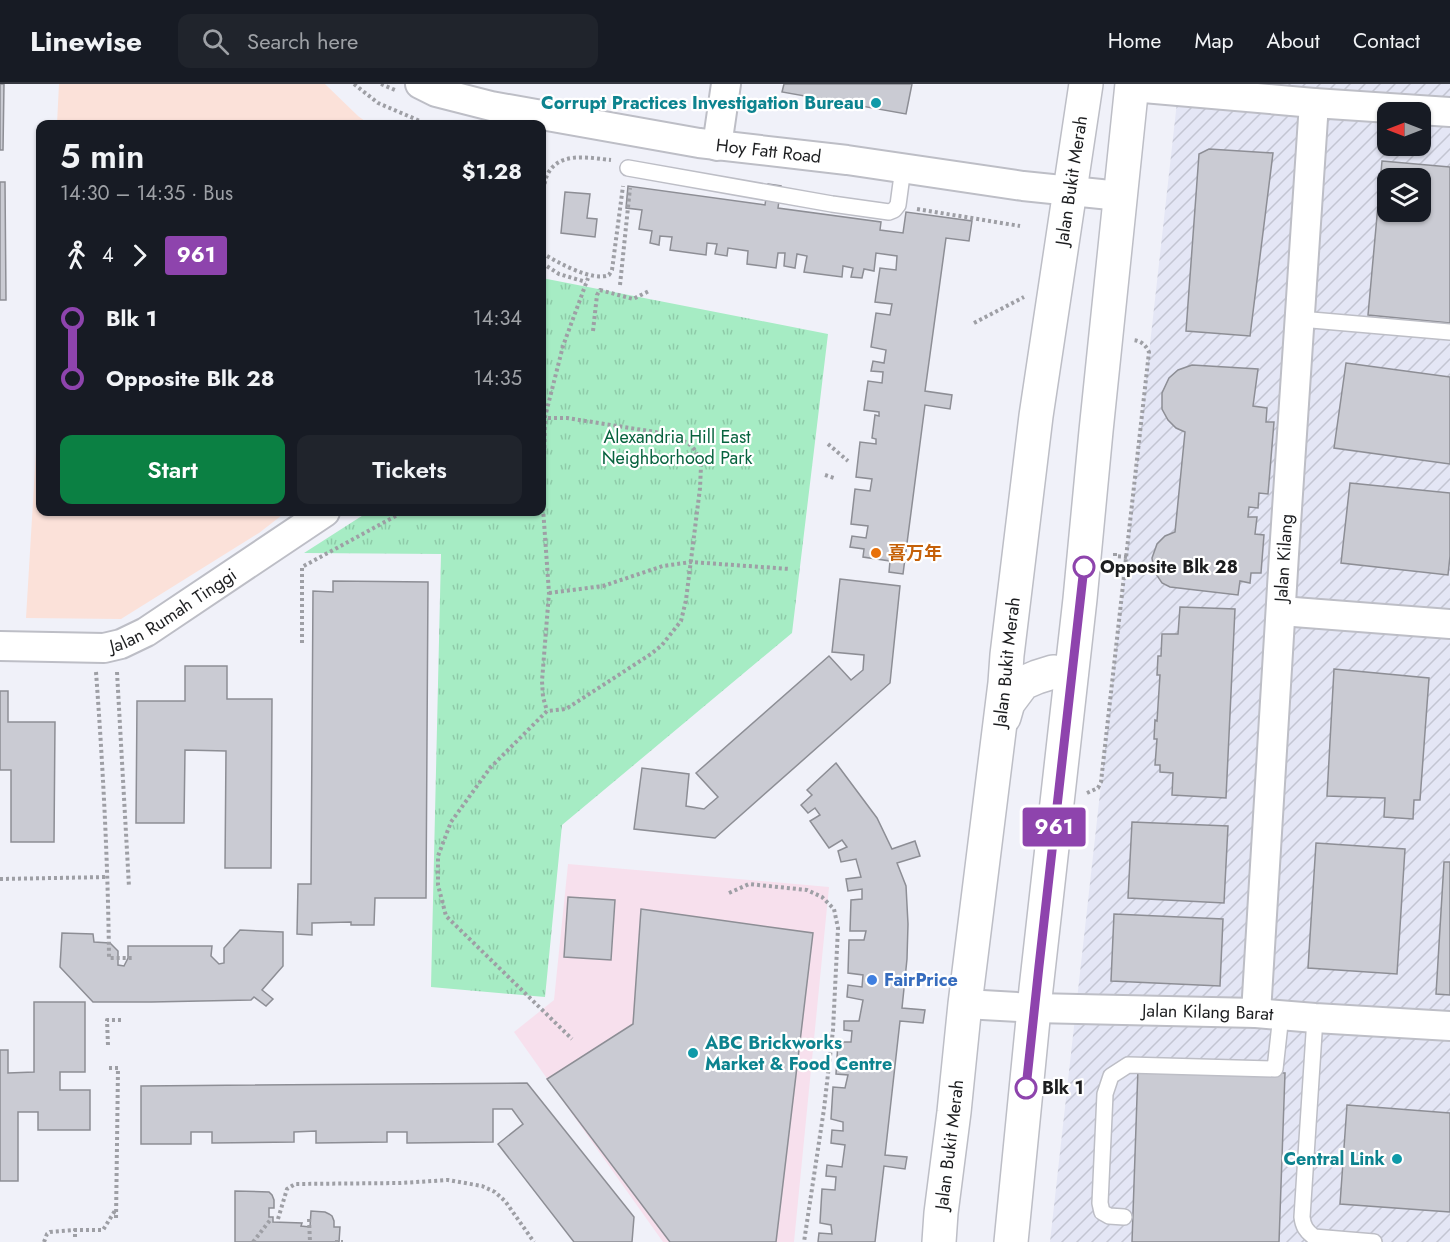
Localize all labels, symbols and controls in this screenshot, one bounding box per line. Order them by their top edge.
search box [178,14,598,68]
text: Linewise [30,21,142,62]
icon: search [199,25,232,58]
text: Search here [247,25,358,57]
text: Home [1108,26,1161,56]
text: Map [1194,26,1234,56]
text: About [1267,26,1320,56]
text: Contact [1353,26,1420,56]
place label: Corrupt Practices Investigation Bureau [541,90,864,116]
marker: Corrupt Practices Investigation Bureau [869,96,883,110]
north arrow [1377,102,1431,156]
map controls [1377,102,1431,222]
street label: Jalan Bukit Merah [1049,114,1094,249]
street label: Hoy Fatt Road [715,132,823,170]
text: 5 min [60,133,144,180]
text: $1.28 [462,155,522,187]
button: layers [1377,168,1431,222]
text: 14:30 – 14:35 · Bus [60,179,233,208]
icon: walk [60,239,93,272]
icon: forward [123,239,156,272]
text: 961 [177,240,215,270]
text: 4 [102,241,114,270]
text: Blk 1 [106,302,157,334]
text: 14:34 [473,304,522,333]
text: Opposite Blk 28 [106,362,275,394]
text: 14:35 [473,364,522,393]
park label: Alexandria Hill East Neighborhood Park [602,424,752,471]
button: Start [60,435,285,504]
button: Tickets [297,435,522,504]
street label: Jalan Kilang [1268,513,1300,605]
place label: 喜万年 [888,540,942,566]
marker: 喜万年 [869,546,883,560]
place label: Opposite Blk 28 [1100,554,1238,580]
marker: Opposite Blk 28 [1073,556,1095,578]
street label: Jalan Rumah Tinggi [105,562,242,660]
street label: Jalan Bukit Merah [986,596,1027,731]
line badge: 961 [1020,808,1088,846]
text: 961 [1035,812,1073,842]
place label: FairPrice [884,967,958,993]
marker: FairPrice [865,973,879,987]
street label: Jalan Kilang Barat [1140,997,1275,1027]
place label: ABC Brickworks Market & Food Centre [704,1030,892,1077]
marker: ABC Brickworks Market & Food Centre [686,1046,700,1060]
place label: Blk 1 [1042,1075,1084,1101]
marker: Blk 1 [1015,1077,1037,1099]
street label: Jalan Bukit Merah [928,1078,970,1213]
place label: Central Link [1283,1146,1386,1172]
marker: Central Link [1390,1152,1404,1166]

